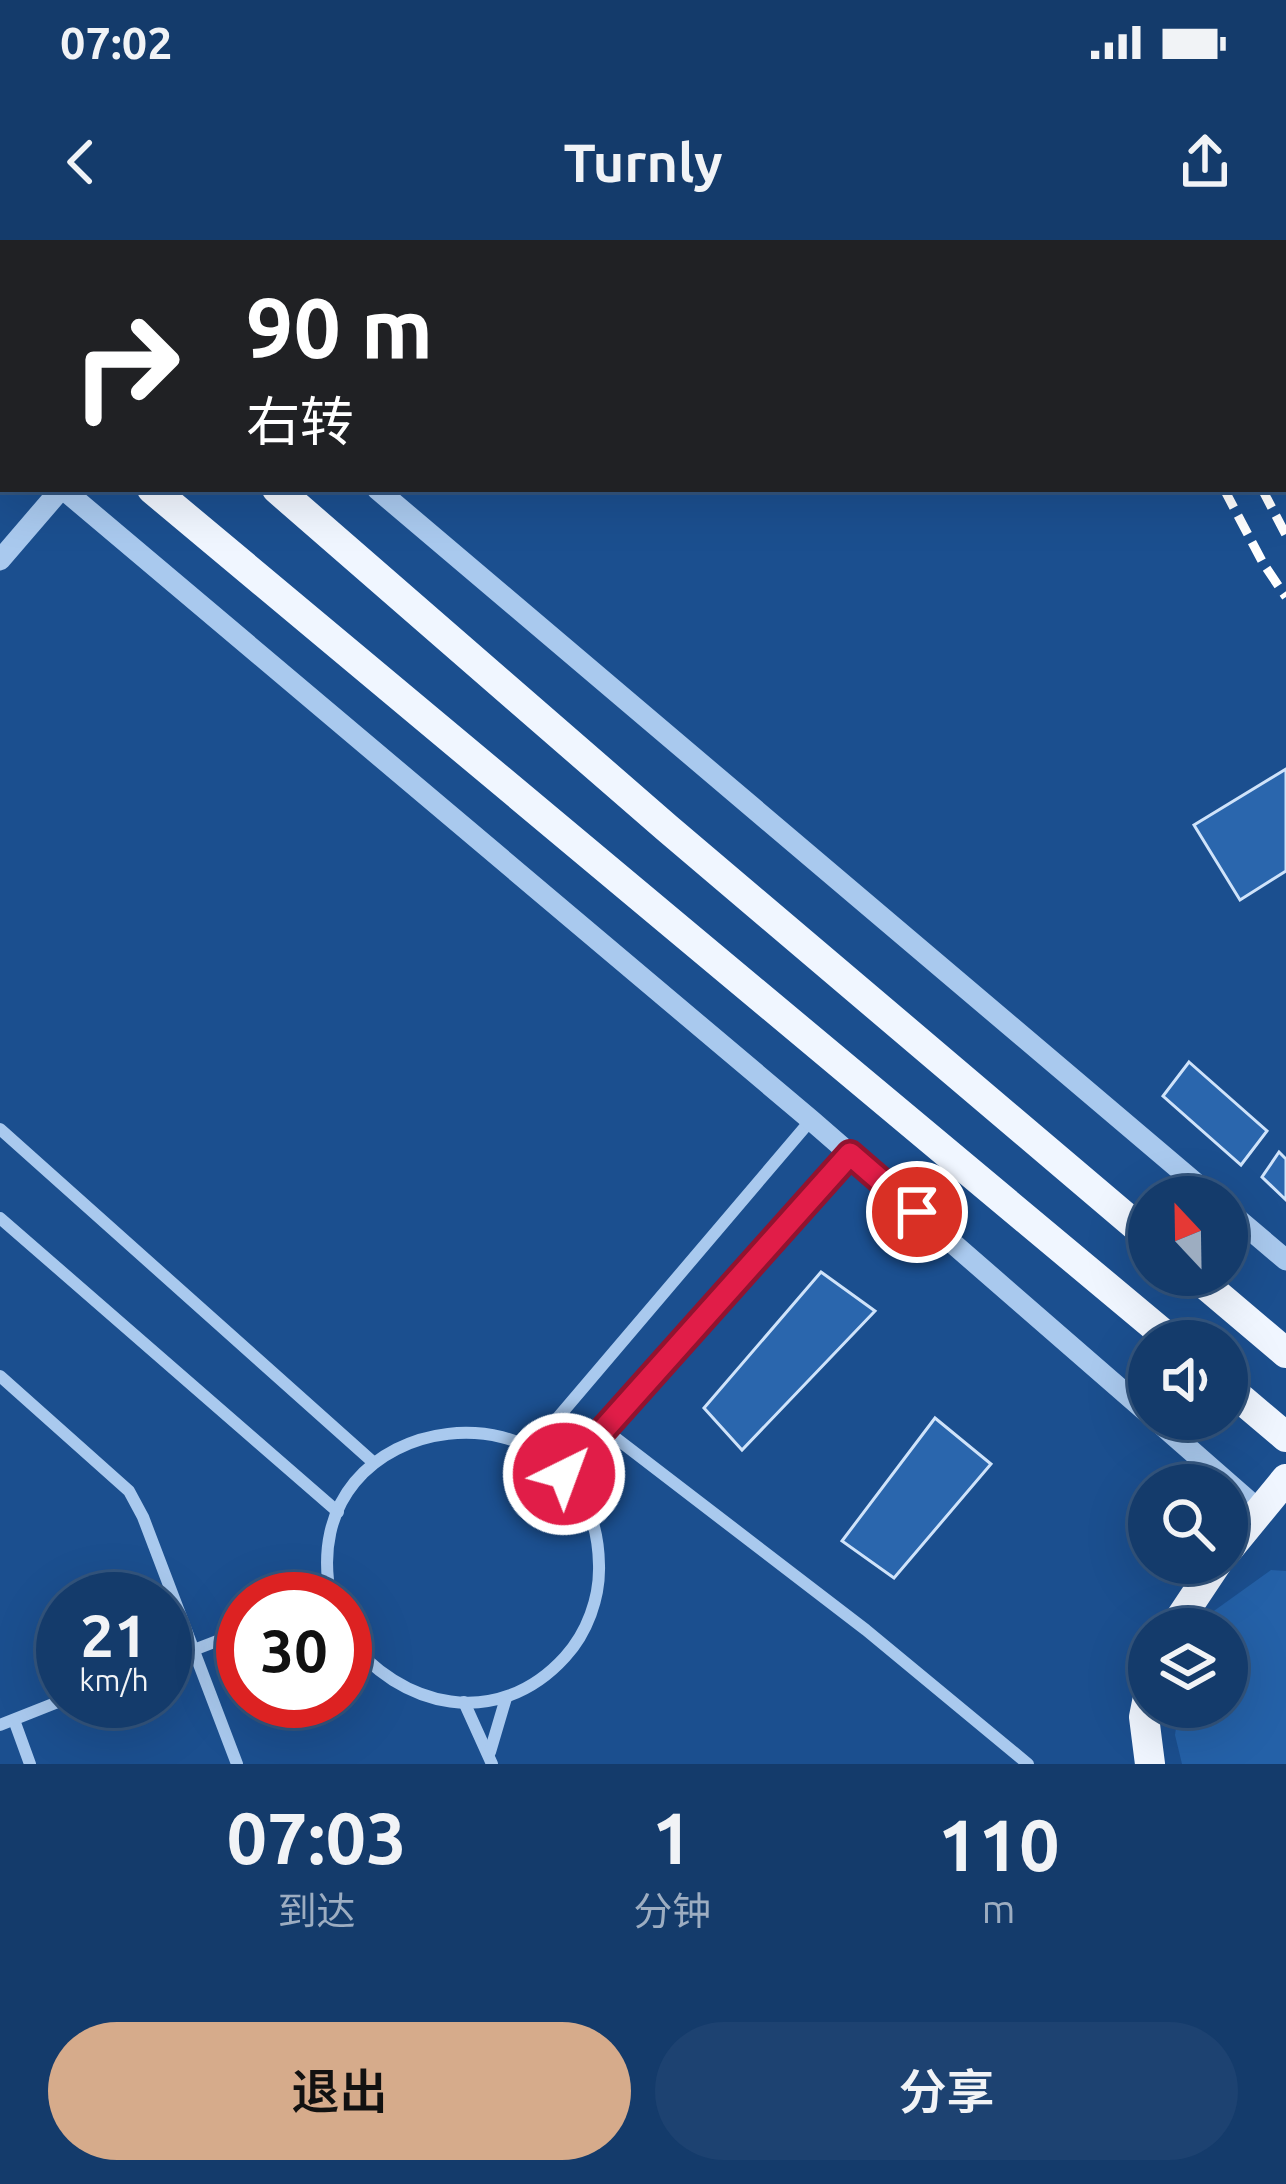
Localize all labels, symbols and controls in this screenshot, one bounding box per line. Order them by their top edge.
text: 07:02 [60,17,173,68]
icon: back [48,129,114,195]
icon: share [1172,129,1238,195]
text: Turnly [563,132,723,192]
text: 90 m [246,280,433,374]
icon: right [48,288,204,444]
text: 右转 [246,391,354,451]
pin [866,1161,968,1263]
north arrow [1128,1176,1248,1296]
map controls [1128,1176,1248,1728]
icon: arrive [884,1179,950,1245]
button: sound [1128,1320,1248,1440]
position arrow [501,1411,627,1537]
button: search [1128,1464,1248,1584]
speed limit sign: 30 [216,1572,372,1728]
text: 21 [80,1601,148,1668]
button: layers [1128,1608,1248,1728]
text: km/h [79,1663,149,1697]
text: 07:03 [227,1797,407,1878]
text: 1 [652,1797,692,1878]
text: 110 [938,1804,1060,1885]
text: m [982,1887,1015,1930]
text: 到达 [278,1889,356,1932]
text: 分钟 [633,1889,711,1932]
button: 退出 [48,2022,631,2160]
button: 分享 [655,2022,1238,2160]

